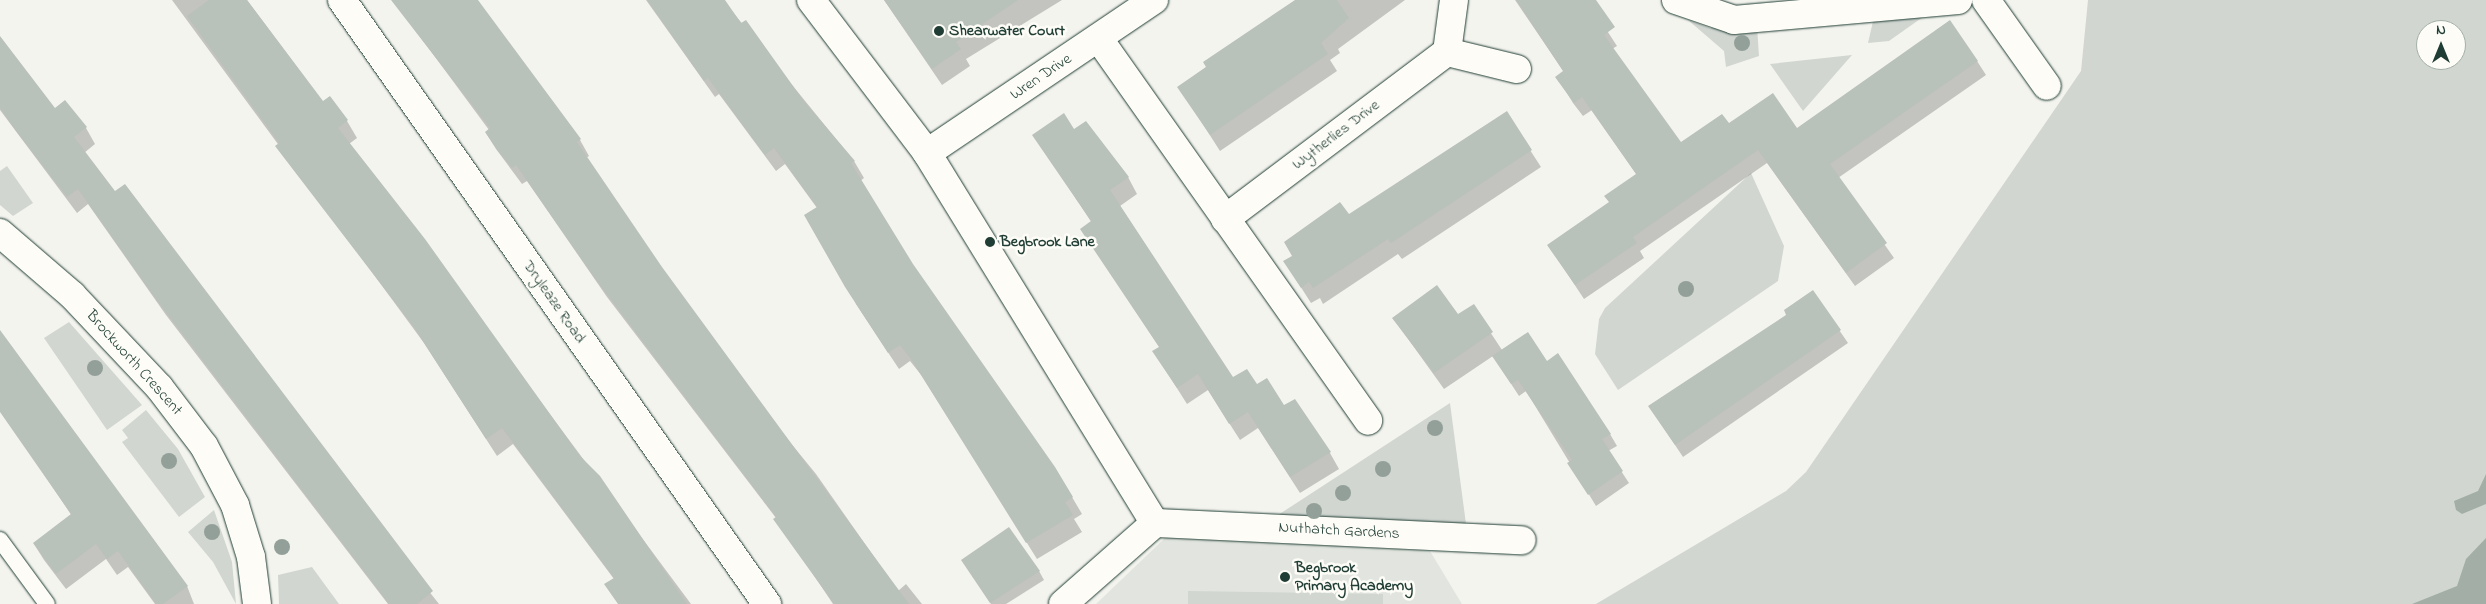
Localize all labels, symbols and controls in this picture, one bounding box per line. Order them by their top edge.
north arrow [2416,20,2466,70]
text: N [2436,20,2446,41]
place label: Shearwater Court [949,21,1065,41]
marker: Shearwater Court [933,25,945,37]
street label: Wren Drive [1007,50,1075,104]
street label: Wytherlies Drive [1288,96,1384,174]
place label: Begbrook Lane [1000,232,1095,252]
marker: Begbrook Lane [984,236,996,248]
street label: Dryleaze Road [518,257,590,347]
street label: Brockworth Crescent [82,306,186,420]
street label: Nuthatch Gardens [1278,518,1400,544]
place label: Begbrook Primary Academy [1295,558,1413,596]
marker: Begbrook Primary Academy [1279,571,1291,583]

